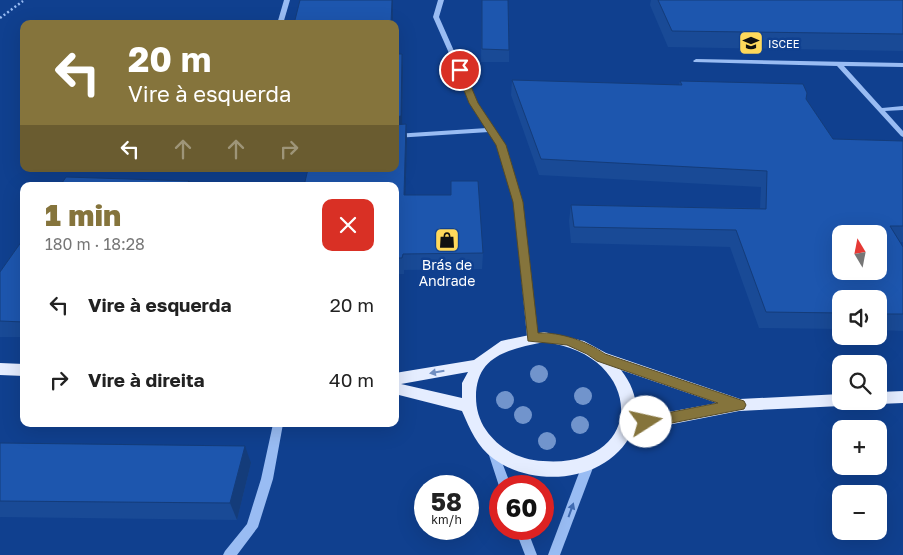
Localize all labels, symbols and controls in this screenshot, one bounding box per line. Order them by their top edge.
school or university icon: ISCEE [738,30,764,56]
place label: ISCEE [768,37,800,50]
text: 20 m [128,38,211,80]
icon: left [45,40,110,105]
pin [439,49,481,91]
icon: arrive [446,56,474,84]
text: Vire à esquerda [128,80,292,107]
icon: left [116,135,144,163]
icon: ahead [169,135,197,163]
icon: ahead [222,135,250,163]
icon: right [275,135,303,163]
text: 1 min [45,197,121,233]
button: close [322,199,374,251]
north arrow [832,225,888,280]
map controls [832,225,887,540]
shop icon: Brás de Andrade [434,227,460,253]
text: 180 m · 18:28 [45,234,145,254]
place label: Brás de Andrade [419,256,475,289]
button: sound [832,290,887,345]
icon: left [45,291,73,319]
text: Vire à esquerda [88,293,231,316]
text: 20 m [330,293,374,316]
button: search [832,355,887,410]
icon: right [45,366,73,394]
text: Vire à direita [88,368,205,391]
text: 40 m [329,368,374,391]
one-way arrow [428,369,444,377]
position arrow [619,395,671,447]
button: + [832,420,887,475]
speed limit sign: 60 [489,475,554,540]
button: − [832,485,887,540]
text: 58 [431,486,462,517]
one-way arrow [567,502,575,517]
text: km/h [431,512,462,527]

